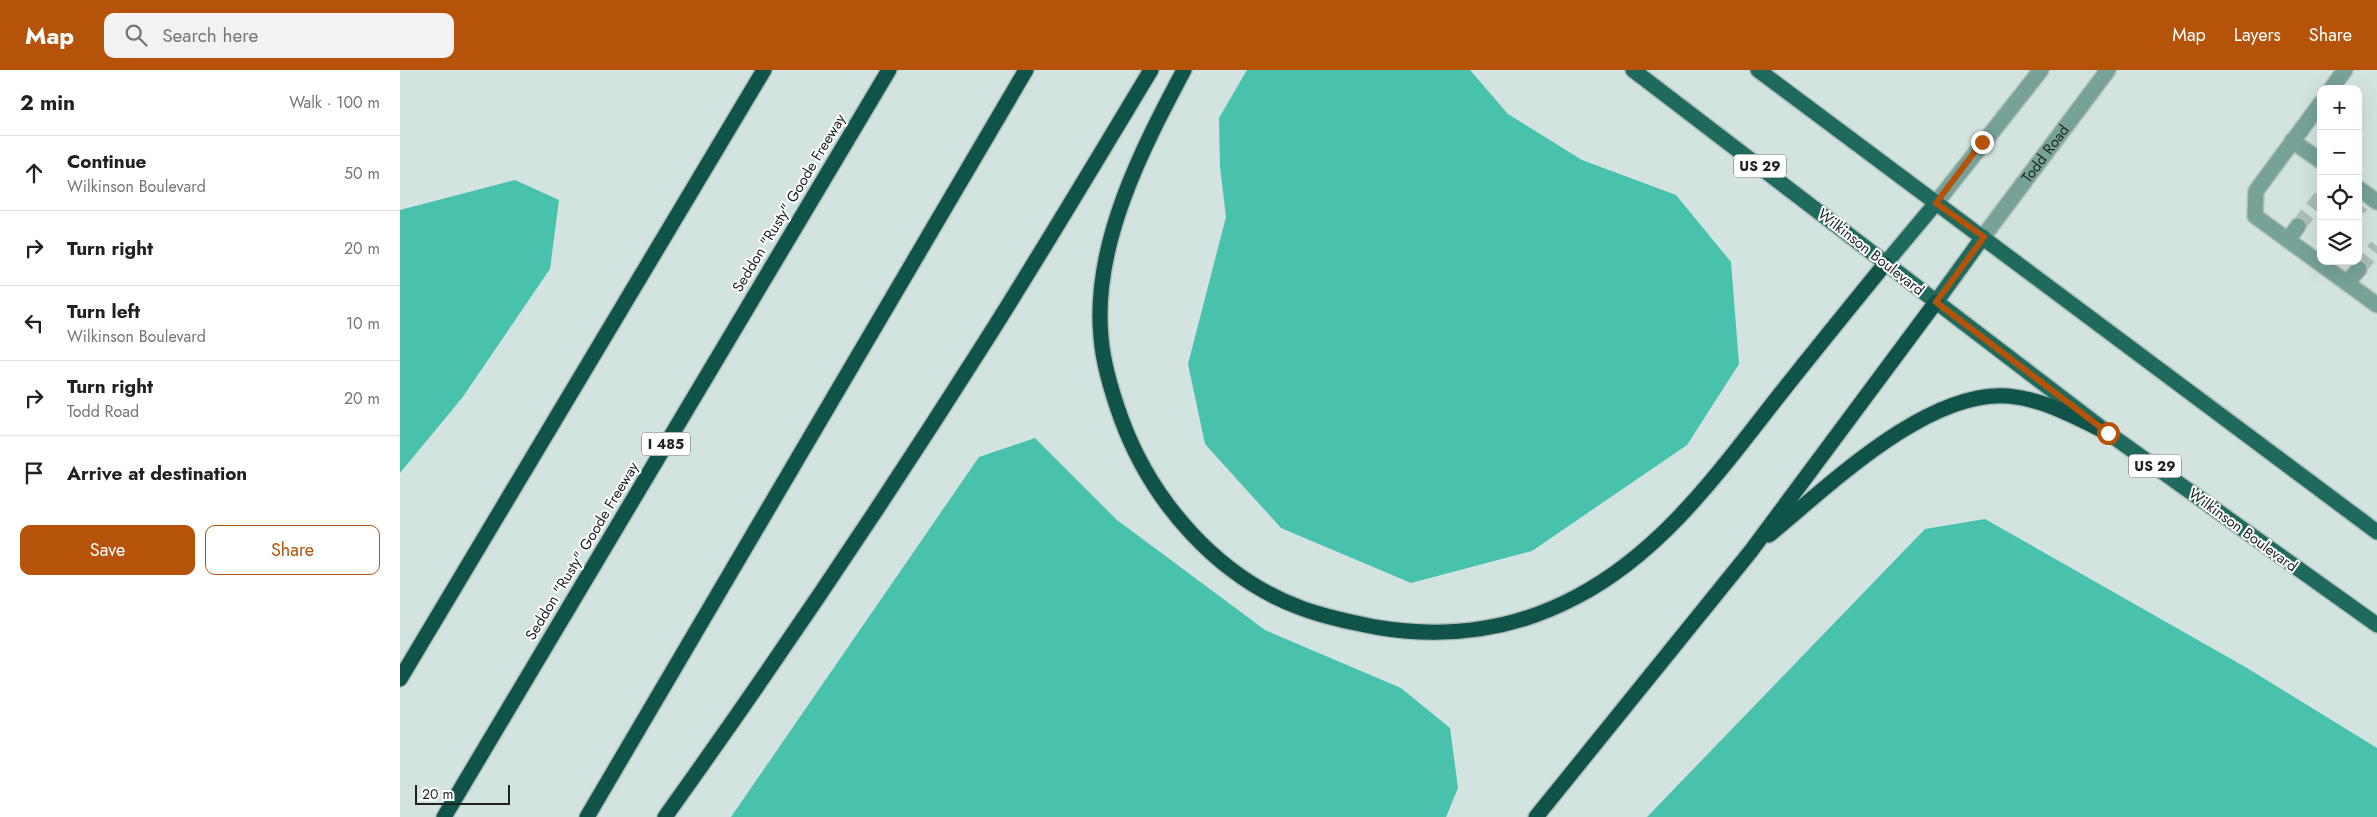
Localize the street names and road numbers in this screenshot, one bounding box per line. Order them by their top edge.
street label: Seddon "Rusty" Goode Freeway [727,109,851,296]
street label: Todd Road [2016,120,2074,187]
road number: US 29 [1734,154,1786,178]
street label: Wilkinson Boulevard [1813,203,1929,301]
road number: I 485 [642,432,690,456]
road number: US 29 [2129,454,2181,478]
street label: Seddon "Rusty" Goode Freeway [520,457,644,644]
street label: Wilkinson Boulevard [2184,483,2302,577]

